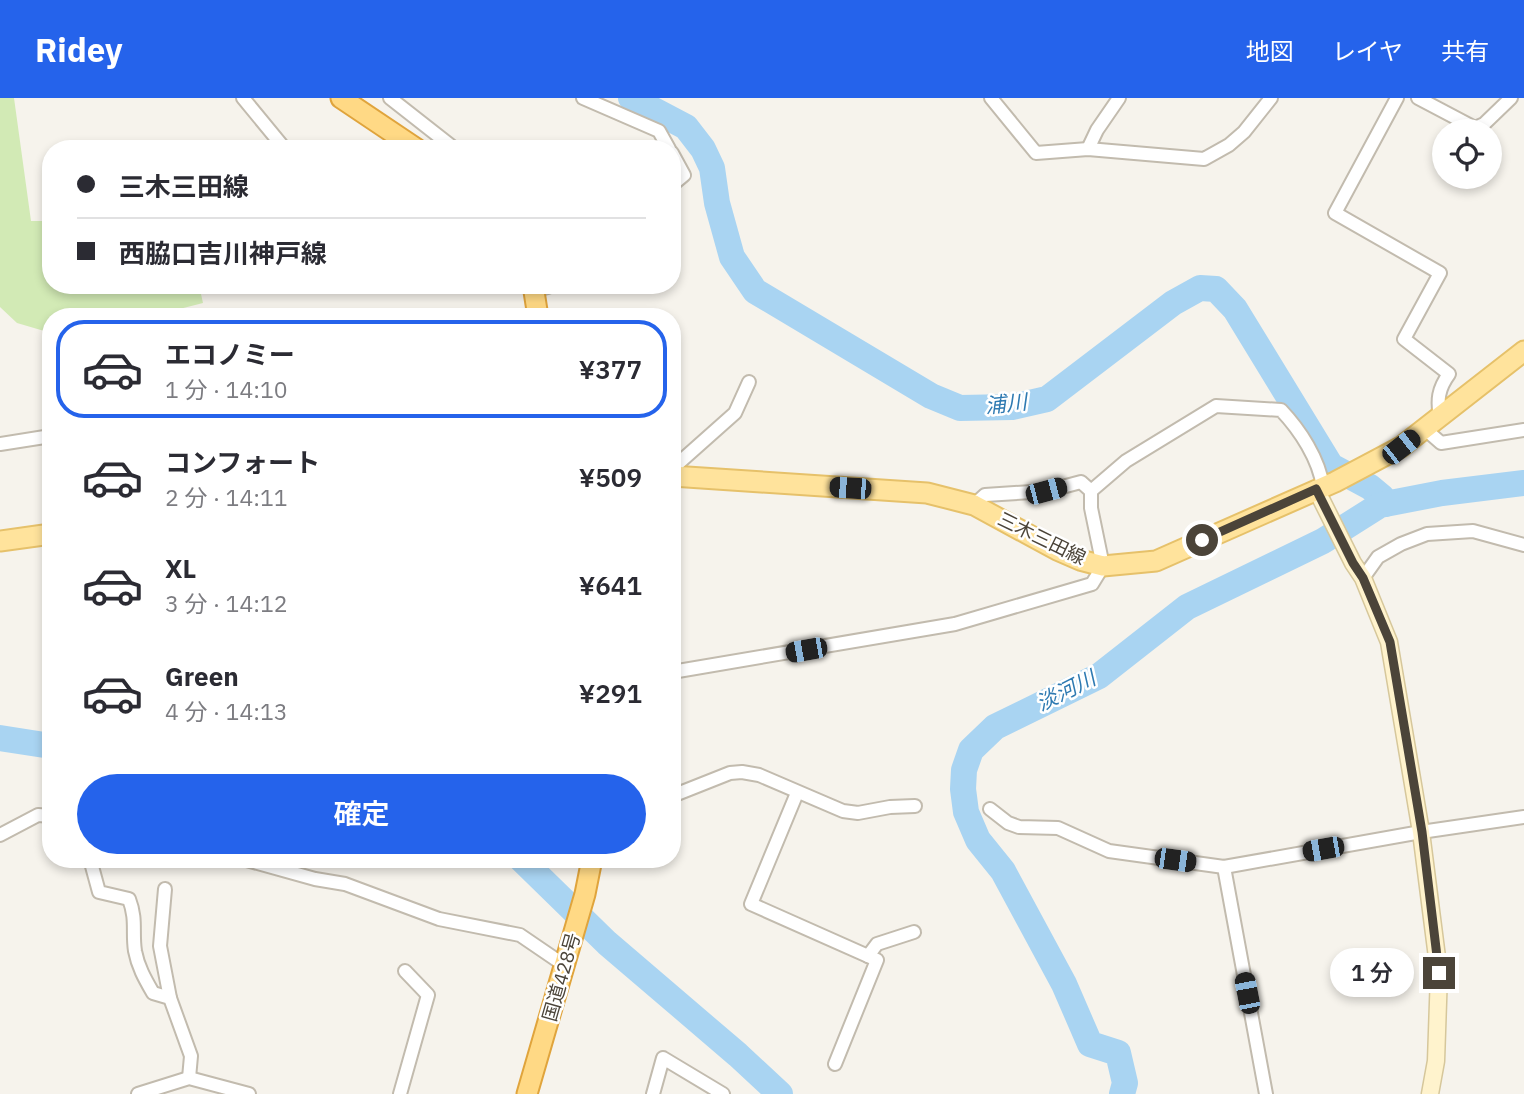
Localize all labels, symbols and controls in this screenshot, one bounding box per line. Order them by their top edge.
text: Ridey [35,28,123,71]
text: 地図 [1246,35,1294,67]
text: レイヤ [1332,35,1403,67]
text: 共有 [1441,35,1489,67]
map controls [1432,119,1502,189]
button: locate [1432,119,1502,189]
text: 三木三田線 [119,169,249,203]
text: 西脇口吉川神戸線 [119,236,327,270]
text: エコノミー [165,337,295,371]
icon: car [81,338,144,401]
text: ¥377 [579,352,642,386]
text: 1 分 · 14:10 [165,374,288,404]
water label: 浦川 [984,387,1030,419]
car [1378,426,1425,468]
text: コンフォート [165,445,320,479]
icon: car [81,446,144,509]
text: ¥509 [579,460,642,494]
car [1023,475,1070,507]
car [829,476,872,500]
text: 2 分 · 14:11 [165,482,288,512]
street label: 三木三田線 [994,506,1090,570]
route start [1186,524,1218,556]
text: XL [165,551,196,585]
icon: car [81,554,144,617]
text: ¥641 [579,568,642,602]
text: 3 分 · 14:12 [165,588,288,618]
car [784,636,829,664]
text: Green [165,659,239,693]
icon: car [81,662,144,725]
water label: 淡河川 [1031,662,1102,717]
text: ¥291 [579,676,642,710]
text: 4 分 · 14:13 [165,696,288,726]
button: 確定 [77,774,646,854]
car [1301,835,1346,863]
car [1153,847,1198,873]
street label: 国道428号 [537,930,585,1024]
callout: 1 分 [1330,948,1414,998]
text: 1 分 [1351,957,1393,987]
route end [1423,957,1455,989]
car [1233,970,1262,1016]

